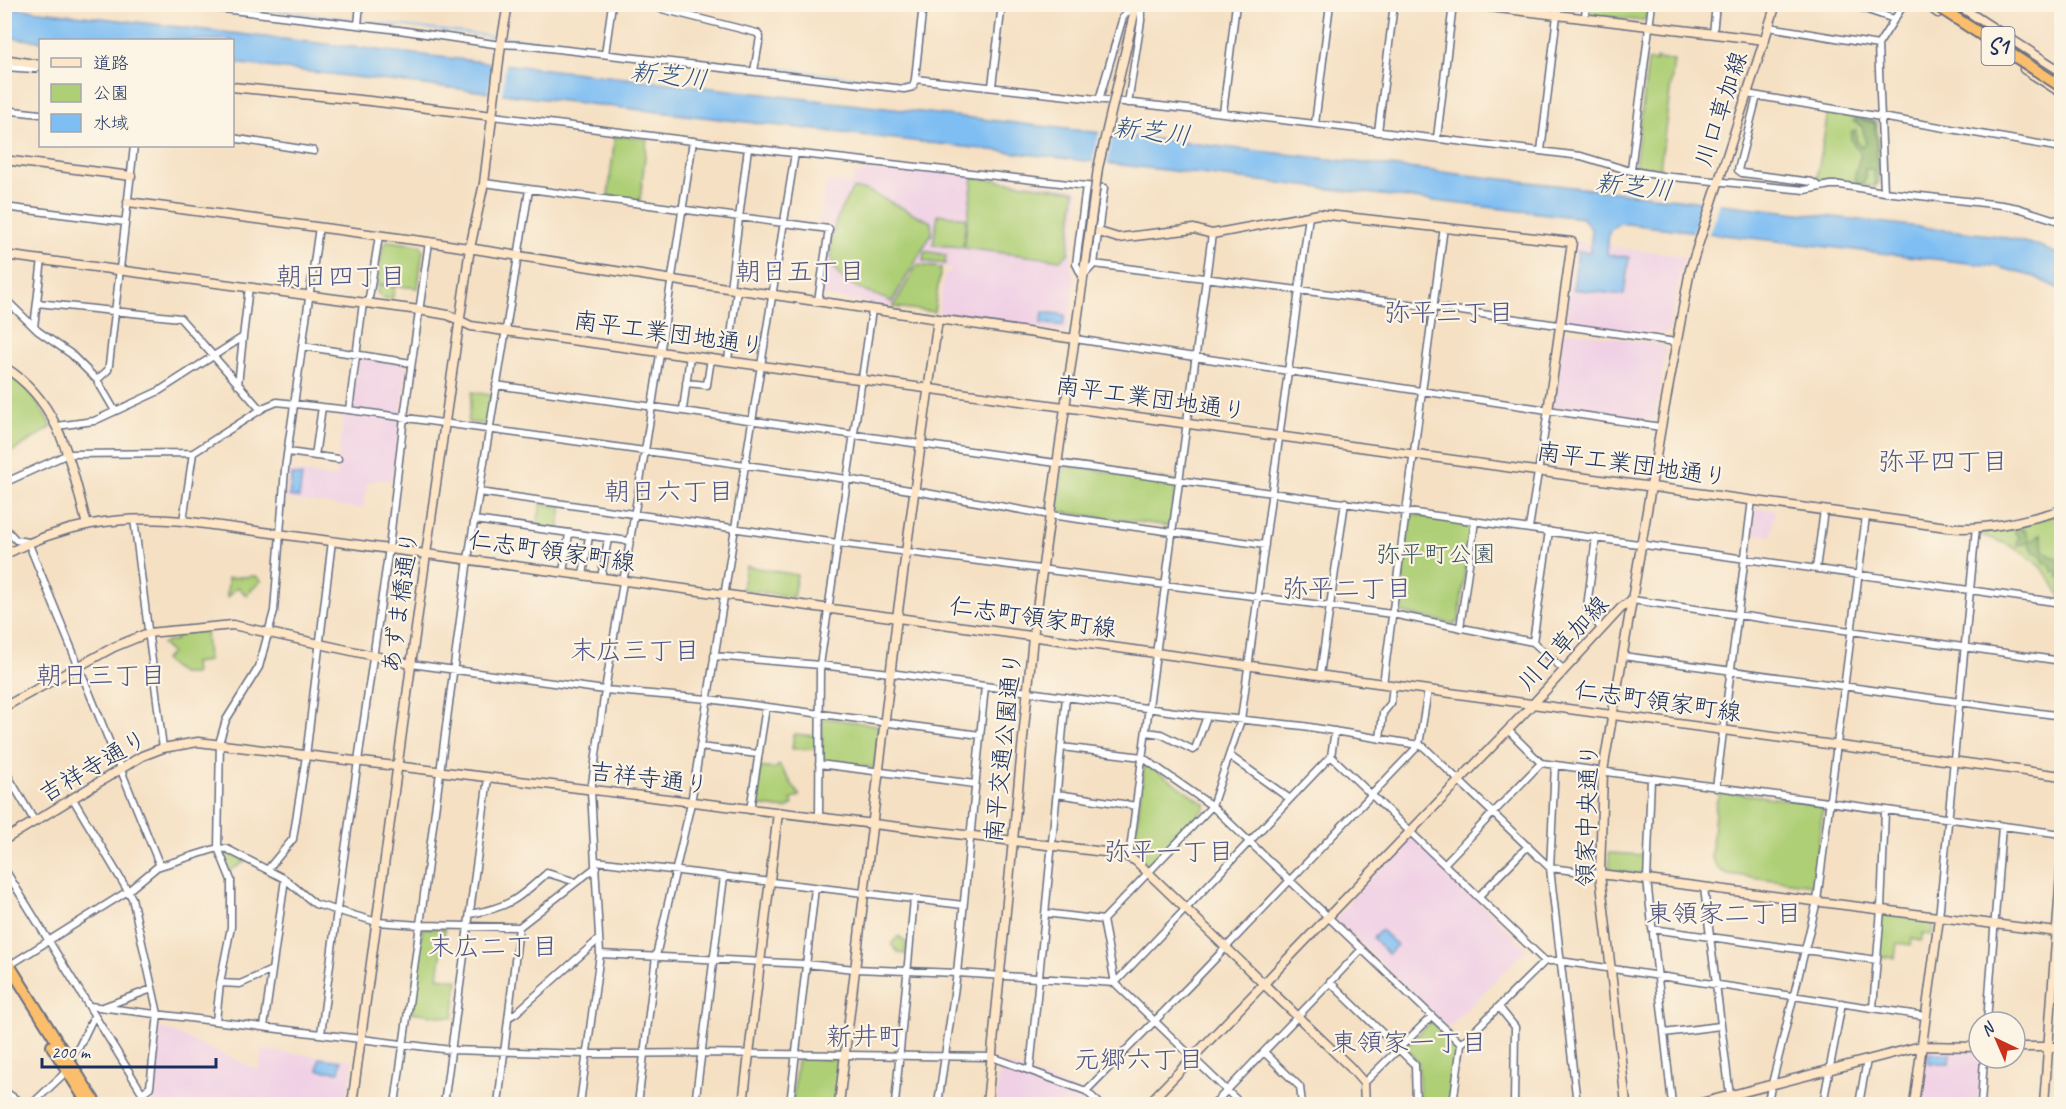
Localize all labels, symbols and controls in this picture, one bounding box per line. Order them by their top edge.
road number: S1 [1982,27,2014,65]
legend [39,39,234,147]
street label: 川口草加線 [1688,47,1754,171]
text: 道路 [93,52,129,74]
water label: 新芝川 [628,54,710,97]
text: 公園 [93,82,129,104]
water label: 新芝川 [1111,110,1193,153]
text: 水域 [93,112,129,134]
water label: 新芝川 [1593,165,1675,208]
district label: 朝日五丁目 [735,255,865,288]
district label: 朝日四丁目 [276,260,406,293]
district label: 弥平三丁目 [1384,296,1514,329]
street label: 南平工業団地通り [572,305,766,361]
street label: 南平工業団地通り [1054,370,1248,426]
street label: 南平工業団地通り [1535,436,1729,492]
district label: 弥平四丁目 [1878,445,2008,478]
district label: 朝日六丁目 [604,475,734,508]
street label: 仁志町領家町線 [467,524,637,578]
street label: あずま橋通り [375,529,425,675]
park label: 弥平町公園 [1376,539,1496,569]
district label: 弥平二丁目 [1282,572,1412,605]
street label: 川口草加線 [1511,589,1615,697]
street label: 仁志町領家町線 [948,590,1118,644]
district label: 末広三丁目 [570,634,700,667]
street label: 南平交通公園通り [978,650,1028,844]
district label: 朝日三丁目 [36,659,166,692]
street label: 仁志町領家町線 [1573,674,1743,728]
street label: 吉祥寺通り [34,723,152,809]
street label: 領家中央通り [1569,743,1605,887]
street label: 吉祥寺通り [588,756,710,800]
district label: 弥平一丁目 [1104,835,1234,868]
district label: 東領家二丁目 [1646,897,1802,930]
district label: 末広二丁目 [428,930,558,963]
north arrow [1967,1010,2027,1070]
text: N [1977,1017,2000,1041]
district label: 新井町 [826,1020,904,1053]
district label: 東領家一丁目 [1331,1026,1487,1059]
scale bar [42,1031,216,1069]
text: 200 m [51,1041,92,1063]
district label: 元郷六丁目 [1074,1043,1204,1076]

